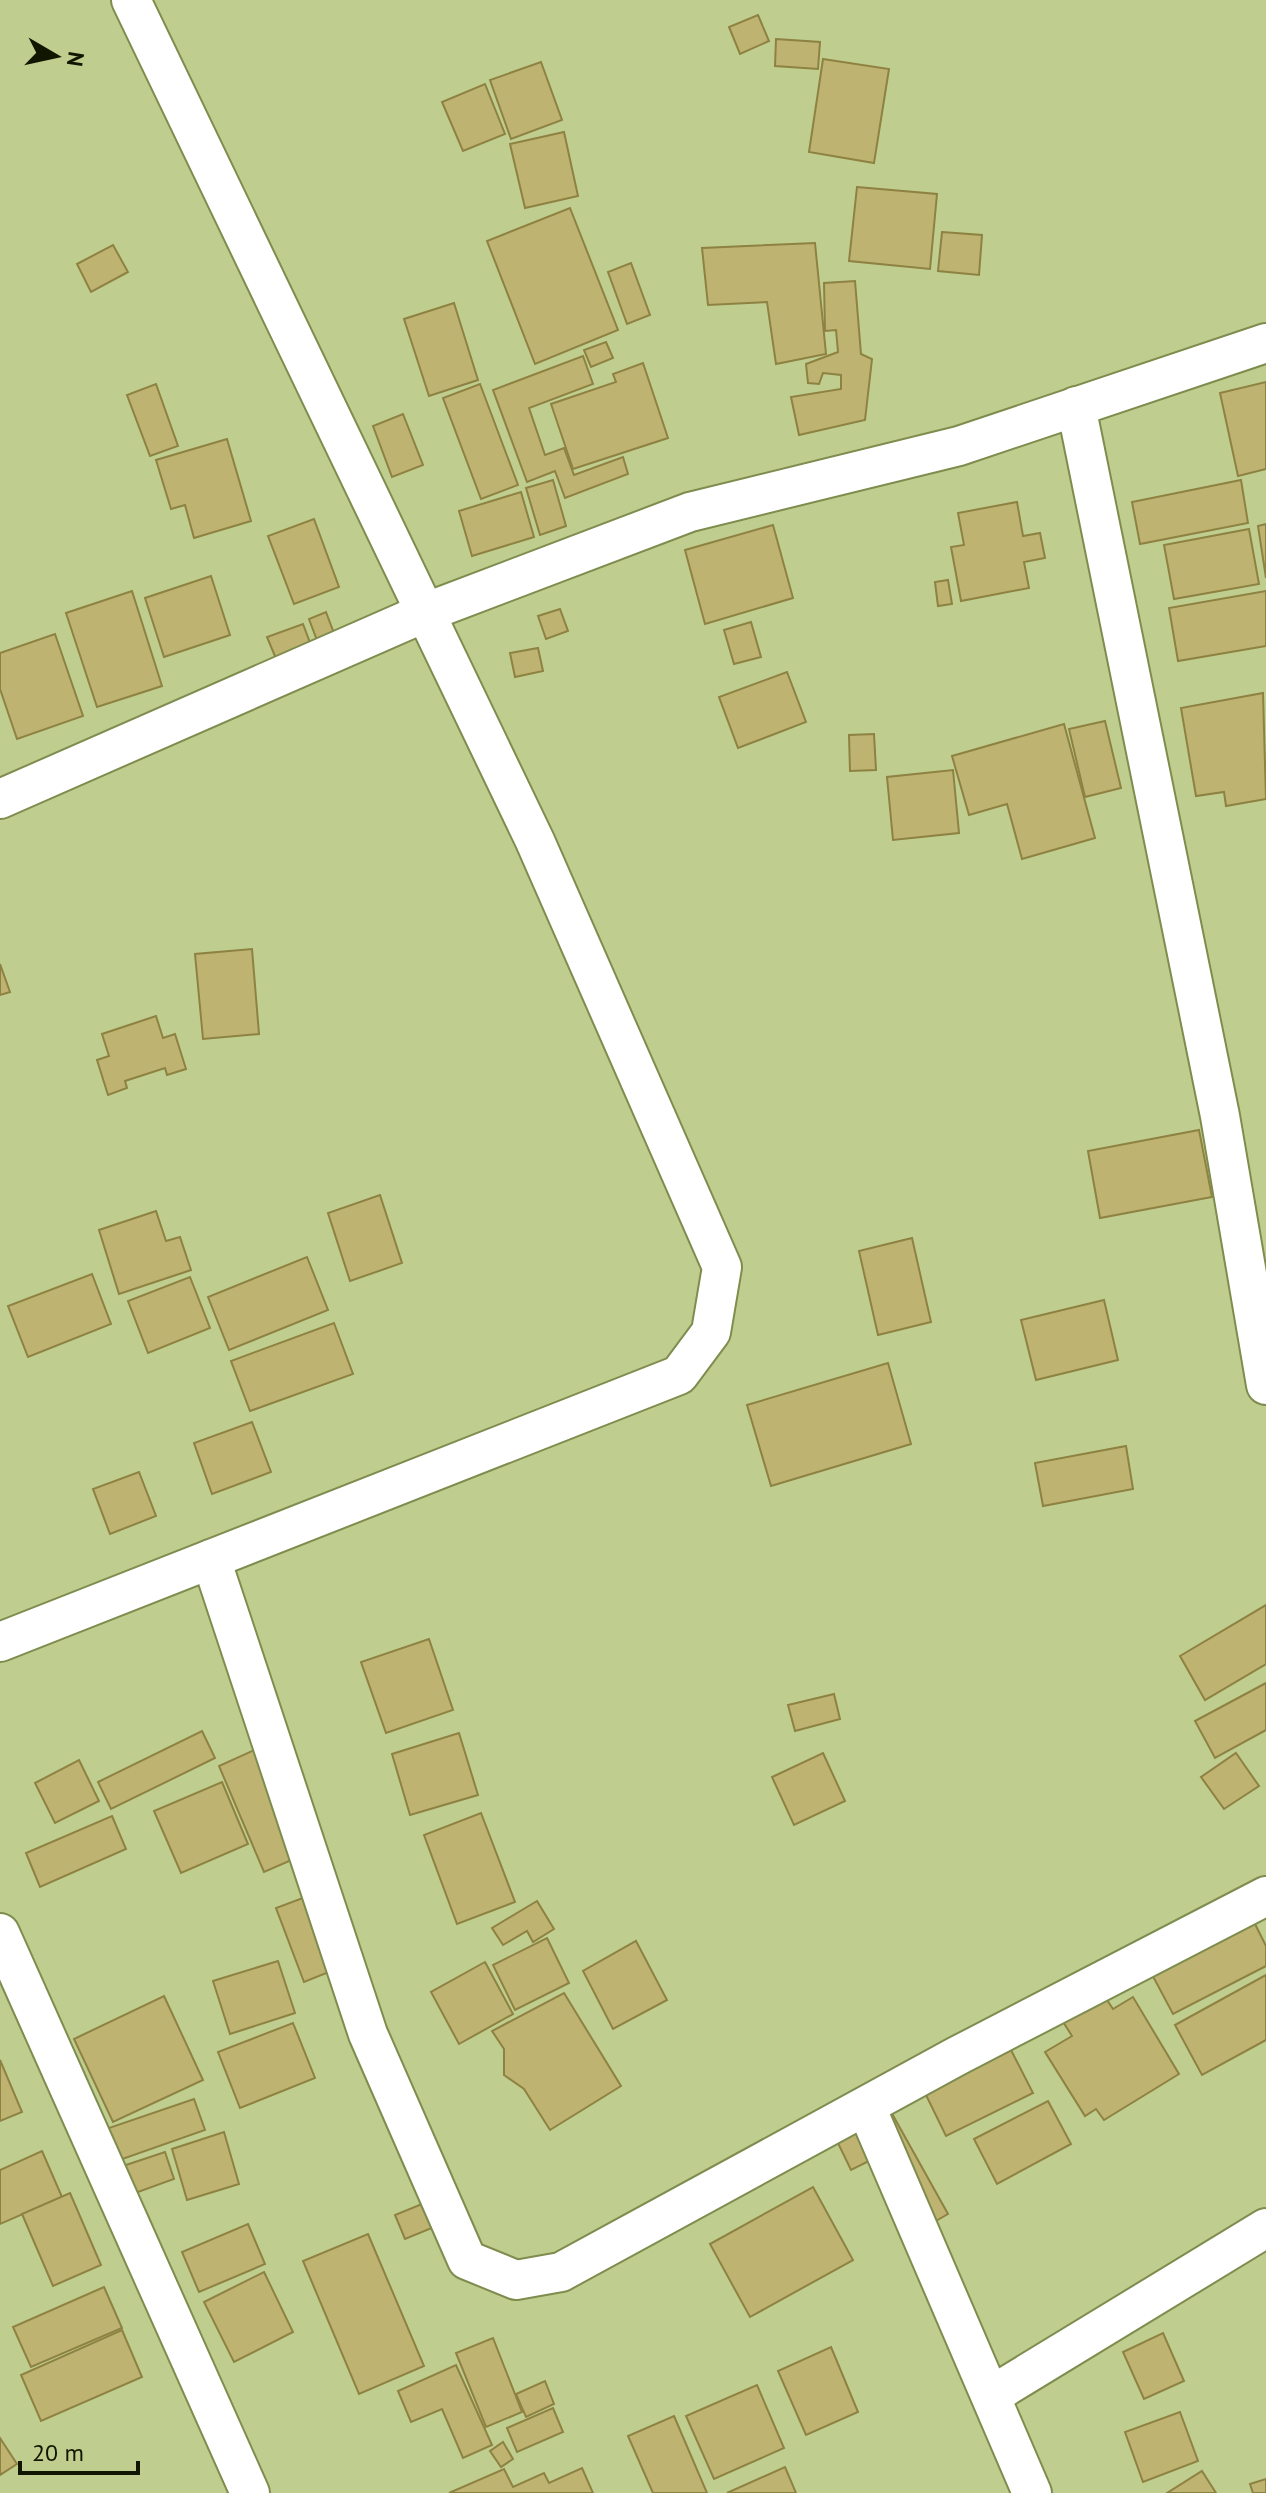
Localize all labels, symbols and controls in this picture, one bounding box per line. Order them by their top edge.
north arrow [16,16,96,96]
text: N [61,50,91,68]
scale bar [20,2425,138,2475]
text: 20 m [32,2437,84,2468]

